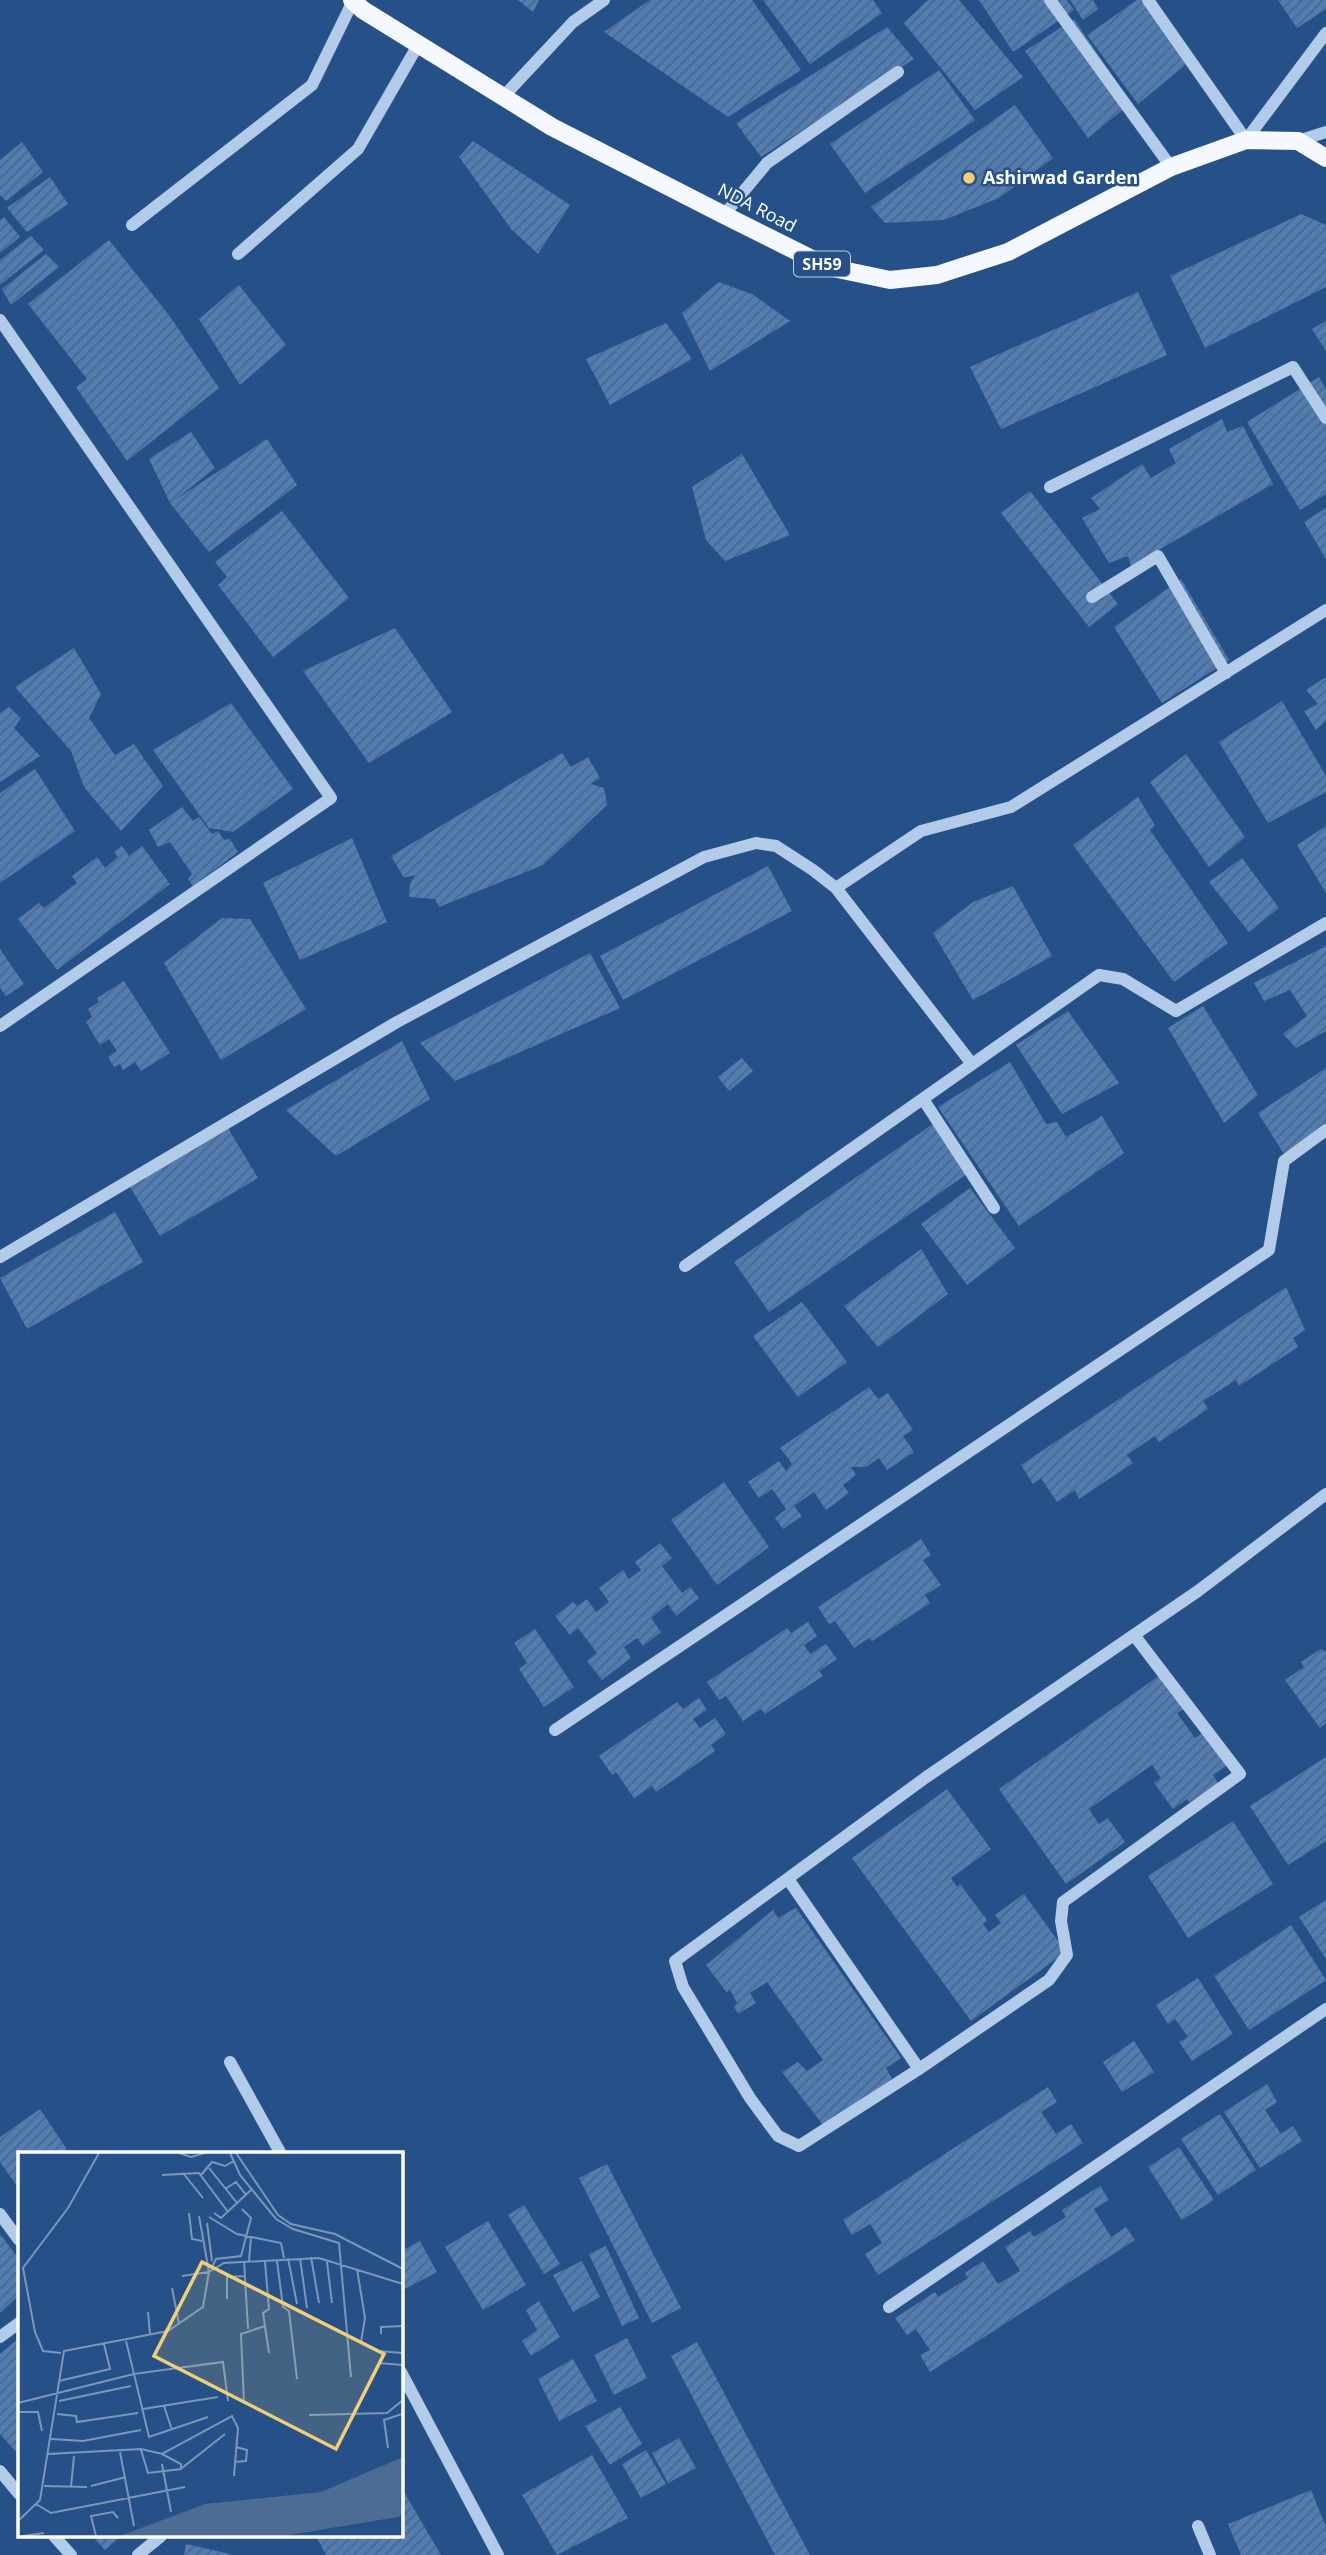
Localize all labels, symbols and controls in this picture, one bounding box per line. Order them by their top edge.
place label: Ashirwad Garden [983,165,1138,189]
marker: Ashirwad Garden [961,170,977,186]
street label: NDA Road [714,177,801,237]
road number: SH59 [794,252,850,276]
inset map [18,2152,402,2538]

